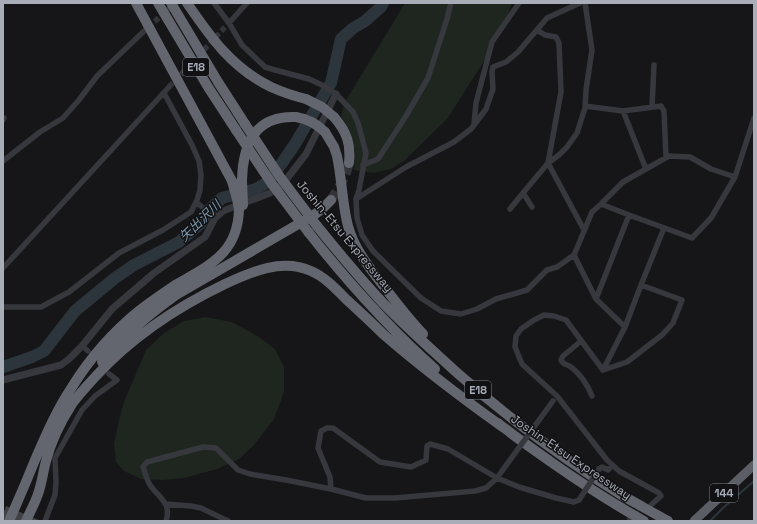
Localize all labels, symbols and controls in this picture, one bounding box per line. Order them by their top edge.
road number: E18 [183,58,209,76]
street label: Joshin-Etsu Expressway [293,177,397,295]
water label: 矢出沢川 [175,195,226,245]
road number: E18 [465,381,491,399]
street label: Joshin-Etsu Expressway [508,411,634,503]
road number: 144 [710,484,738,502]

